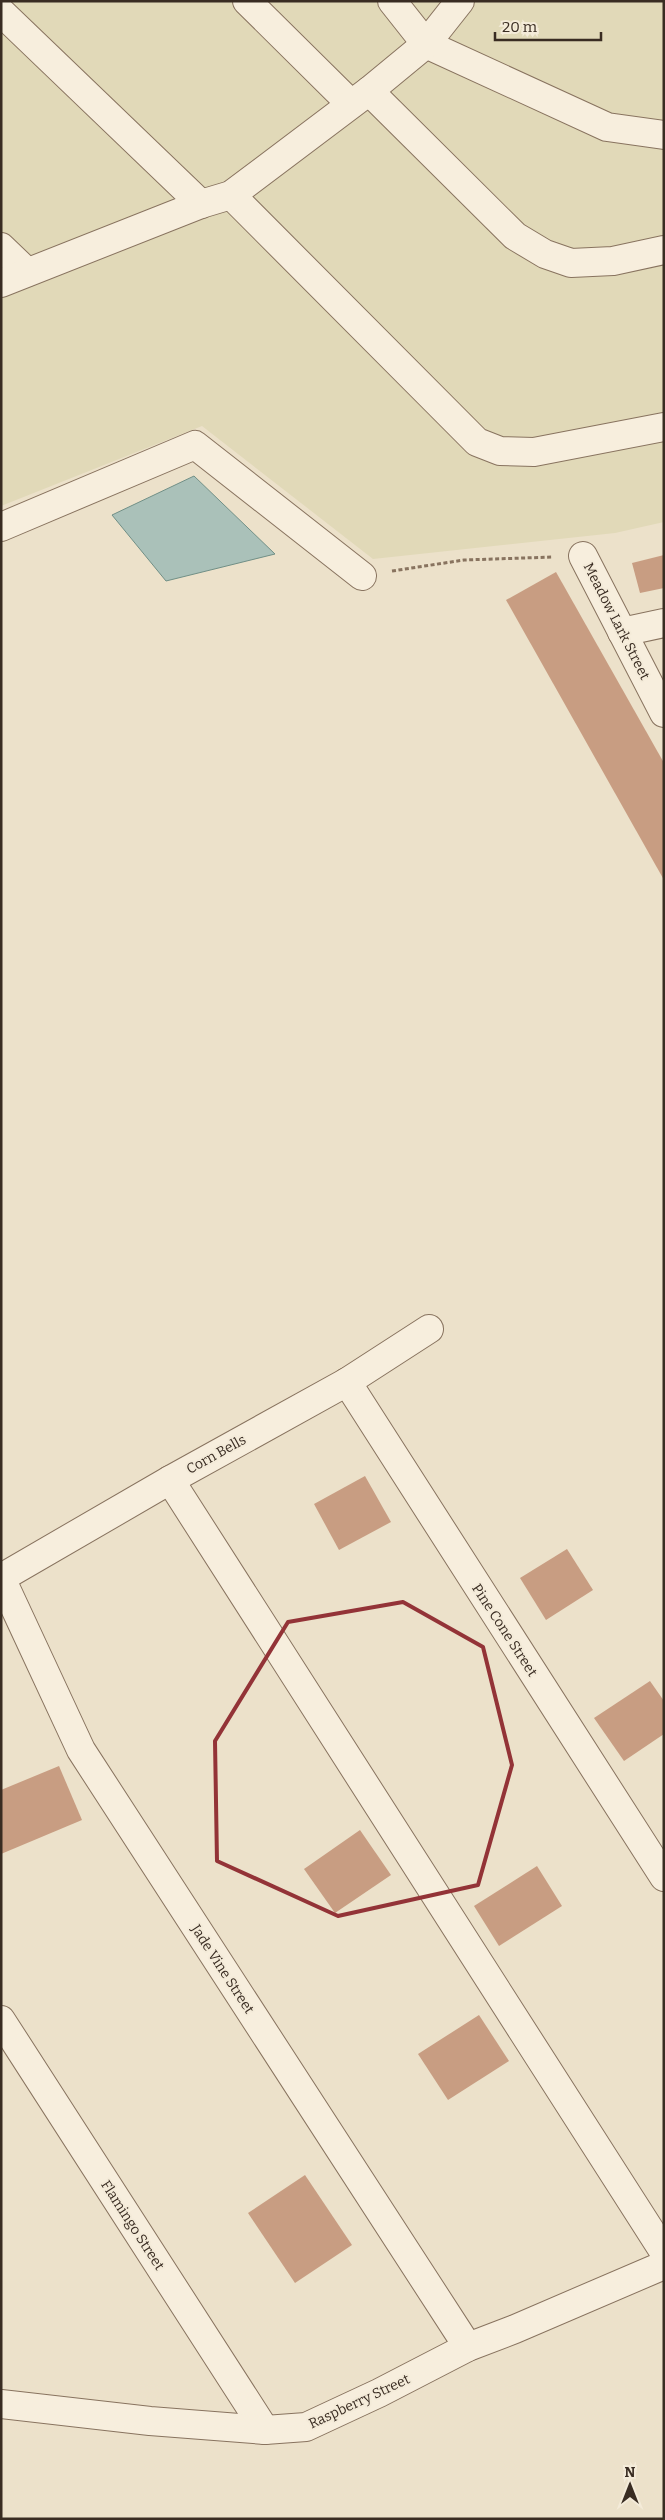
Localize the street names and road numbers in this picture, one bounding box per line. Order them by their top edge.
street label: Meadow Lark Street [580,560,653,683]
street label: Corn Bells [183,1431,249,1478]
street label: Pine Cone Street [468,1581,541,1680]
street label: Jade Vine Street [187,1921,258,2017]
street label: Flamingo Street [97,2177,168,2273]
street label: Raspberry Street [306,2371,412,2432]

